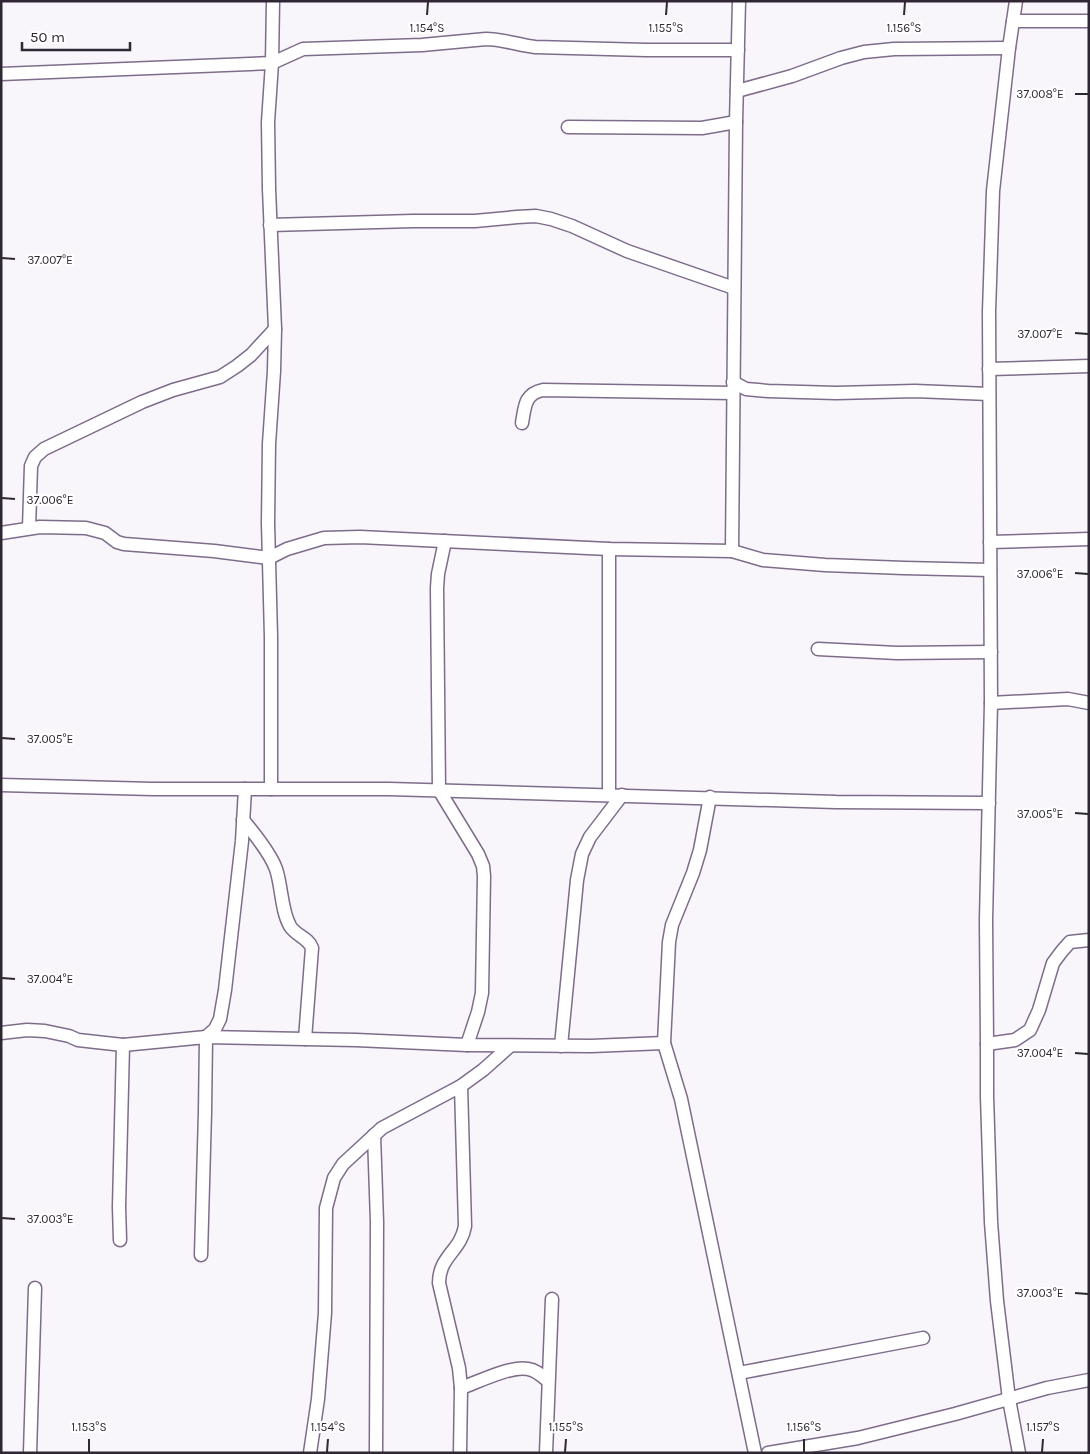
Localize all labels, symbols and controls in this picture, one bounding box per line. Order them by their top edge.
scale bar [22,20,130,52]
text: 1.154°S [410,21,444,35]
text: 1.155°S [649,21,683,35]
text: 1.156°S [886,21,922,35]
text: 50 m [30,28,65,46]
text: 37.008°E [1016,87,1064,101]
text: 37.007°E [27,253,73,267]
text: 37.007°E [1017,327,1063,341]
text: 37.006°E [27,493,73,507]
text: 37.006°E [1017,567,1063,581]
text: 37.005°E [27,732,73,746]
text: 37.005°E [1017,807,1063,821]
text: 37.004°E [27,972,73,986]
text: 37.004°E [1017,1046,1063,1060]
text: 37.003°E [26,1212,74,1226]
text: 37.003°E [1016,1286,1064,1300]
text: 1.153°S [71,1420,107,1434]
text: 1.154°S [311,1420,345,1434]
text: 1.155°S [549,1420,583,1434]
text: 1.156°S [786,1420,822,1434]
text: 1.157°S [1026,1420,1060,1434]

